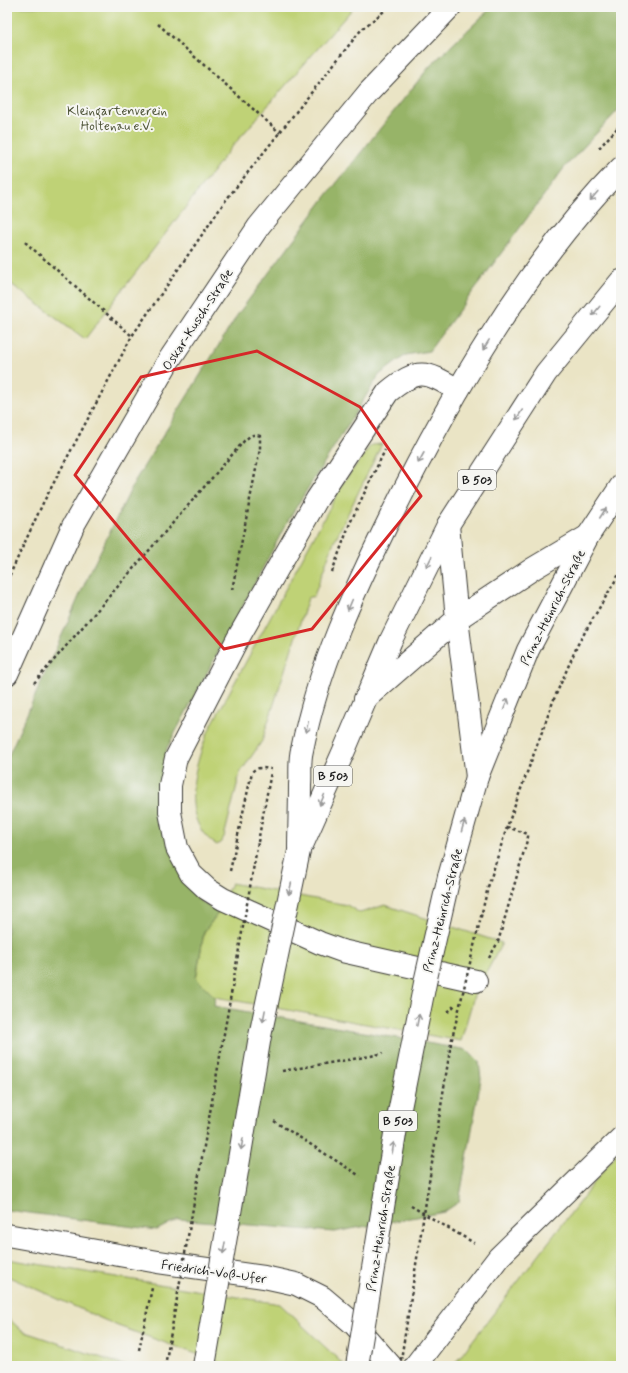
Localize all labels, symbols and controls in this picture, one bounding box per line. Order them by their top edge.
park label: Kleingartenverein Holtenau e.V. [67,103,167,135]
one-way arrow [590,191,599,202]
street label: Oskar-Kusch-Straße [159,266,238,374]
one-way arrow [592,306,601,316]
one-way arrow [482,339,490,350]
one-way arrow [514,409,522,421]
one-way arrow [416,451,424,463]
road number: B 503 [458,470,496,490]
one-way arrow [599,507,607,519]
street label: Prinz-Heinrich-Straße [517,547,590,668]
one-way arrow [425,556,433,568]
one-way arrow [346,598,353,610]
one-way arrow [503,698,511,710]
one-way arrow [303,720,311,733]
road number: B 503 [314,766,352,786]
one-way arrow [318,793,325,805]
one-way arrow [460,820,467,833]
street label: Prinz-Heinrich-Straße [420,846,467,974]
one-way arrow [285,882,293,895]
one-way arrow [260,1010,268,1023]
one-way arrow [414,1014,422,1027]
road number: B 503 [379,1111,417,1131]
one-way arrow [237,1138,245,1151]
one-way arrow [389,1142,397,1155]
street label: Prinz-Heinrich-Straße [363,1164,400,1293]
one-way arrow [220,1241,228,1254]
street label: Friedrich-Voß-Ufer [160,1257,268,1288]

